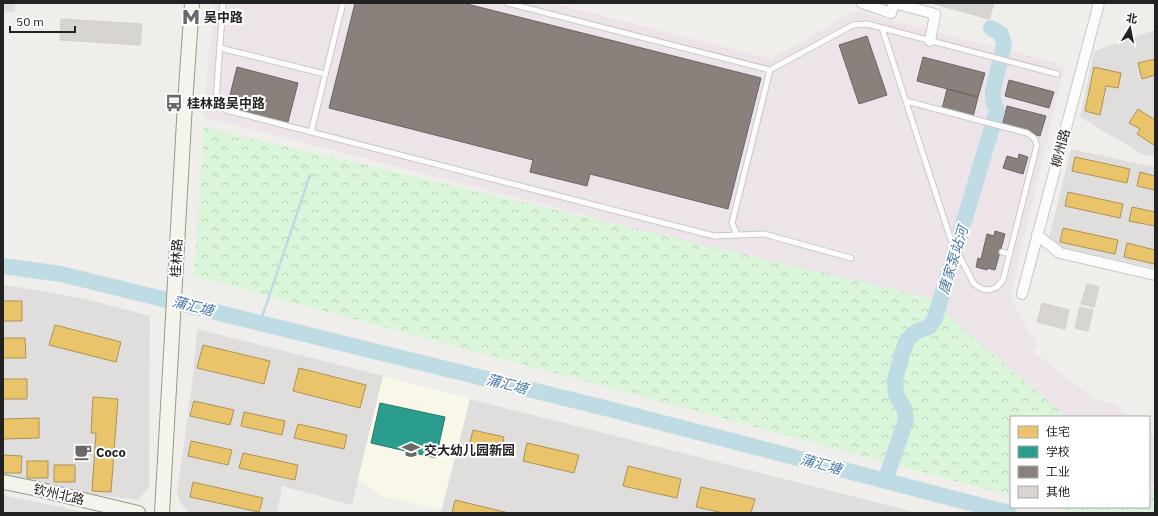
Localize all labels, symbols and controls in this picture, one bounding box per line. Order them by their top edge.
metro station icon: 吴中路 [181,7,201,27]
scale bar [10,8,75,34]
north arrow [1110,8,1150,48]
place label: 吴中路 [204,9,243,26]
text: 北 [1125,10,1138,26]
text: 50 m [16,14,44,29]
bus stop icon: 桂林路吴中路 [164,93,184,113]
place label: 桂林路吴中路 [187,95,265,112]
street label: 柳州路 [1047,127,1074,169]
water label: 唐家泵站河 [934,221,973,296]
street label: 桂林路 [167,238,186,278]
water label: 蒲汇塘 [170,292,217,320]
water label: 蒲汇塘 [484,370,531,398]
legend [1010,416,1150,508]
text: 住宅 [1046,424,1070,439]
school or university icon: 交大幼儿园新园 [401,440,421,460]
cafe icon: Coco [73,442,93,462]
place label: 交大幼儿园新园 [424,442,515,459]
place label: Coco [96,444,126,461]
text: 学校 [1046,444,1070,459]
water label: 蒲汇塘 [798,450,846,479]
text: 工业 [1046,464,1070,479]
street label: 钦州北路 [32,480,86,509]
text: 其他 [1046,484,1070,499]

